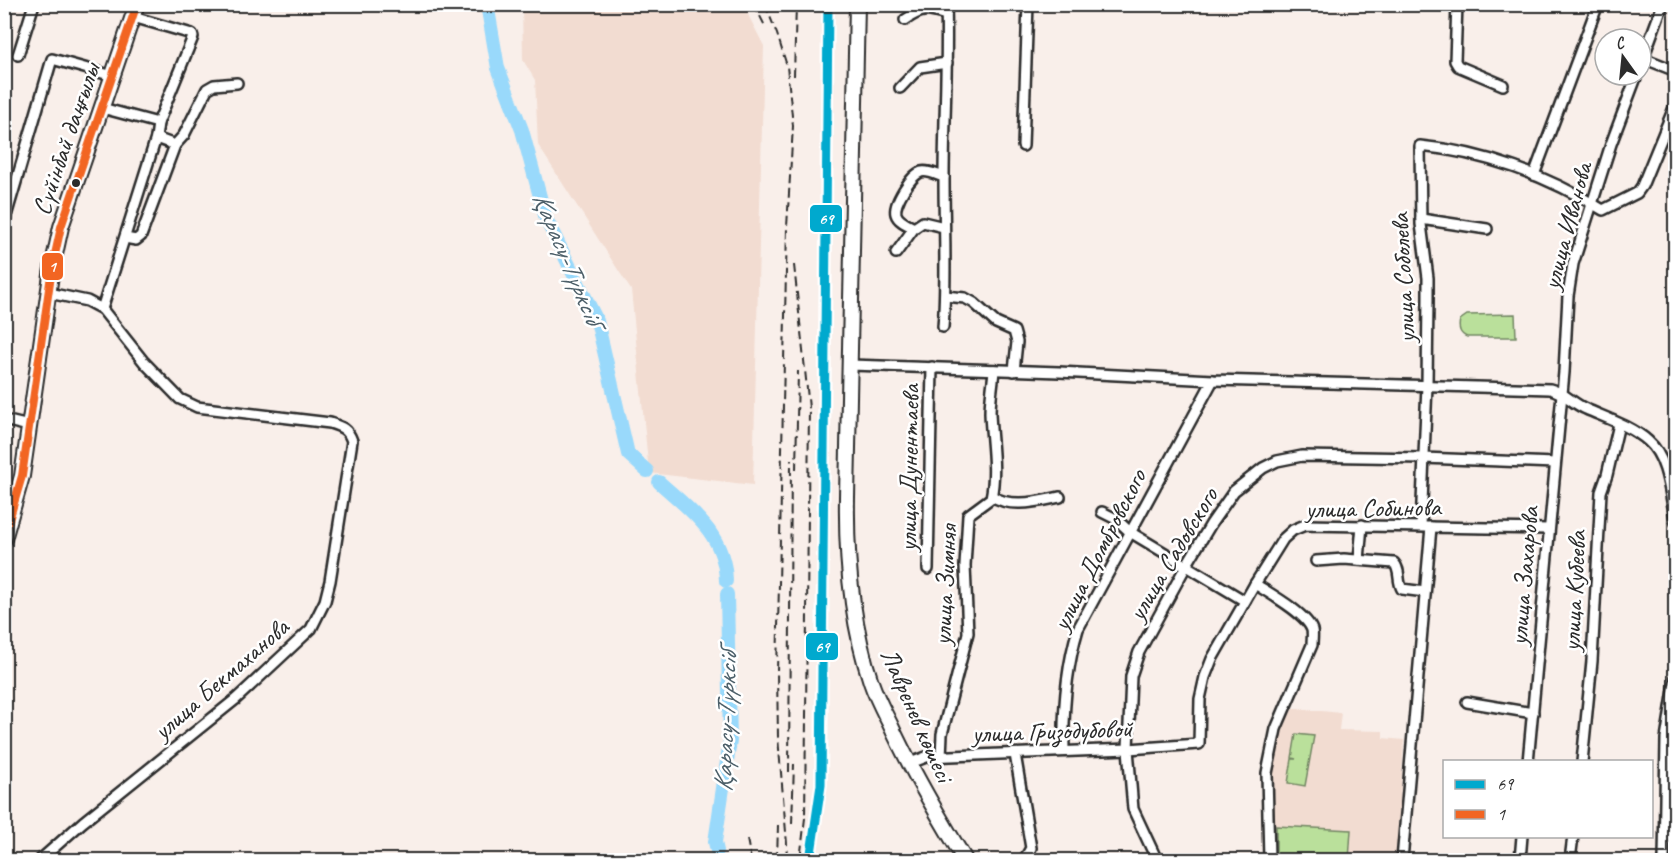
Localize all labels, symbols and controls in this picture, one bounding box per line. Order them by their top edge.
north arrow [1593,27,1653,87]
text: С [1613,32,1628,54]
street label: Сүйінбай даңғылы [25,57,108,219]
street label: улица Иванова [1534,157,1600,295]
unlabelled marker [70,177,82,189]
water label: Қарасу-Түрксіб [525,187,615,339]
line badge: 69 [809,204,843,233]
text: 69 [819,209,835,229]
street label: улица Соболева [1383,211,1423,346]
line badge: 1 [41,252,64,281]
text: 1 [48,257,57,277]
street label: улица Дунентаева [891,383,927,554]
street label: улица Домбровского [1043,462,1155,638]
street label: улица Садовского [1119,480,1227,628]
street label: улица Собинова [1303,490,1443,526]
street label: улица Захарова [1501,504,1547,649]
street label: улица Зимняя [925,522,965,648]
street label: улица Кубеева [1554,528,1594,654]
street label: улица Бекмаханова [145,610,297,748]
line badge: 69 [805,632,839,661]
text: 69 [815,637,831,657]
water label: Қарасу-Түрксіб [706,641,745,793]
street label: Лавренев көшесі [873,643,962,790]
street label: улица Гризодубовой [969,712,1135,751]
legend [1443,760,1653,838]
text: 69 [1497,773,1515,795]
text: 1 [1497,803,1506,825]

